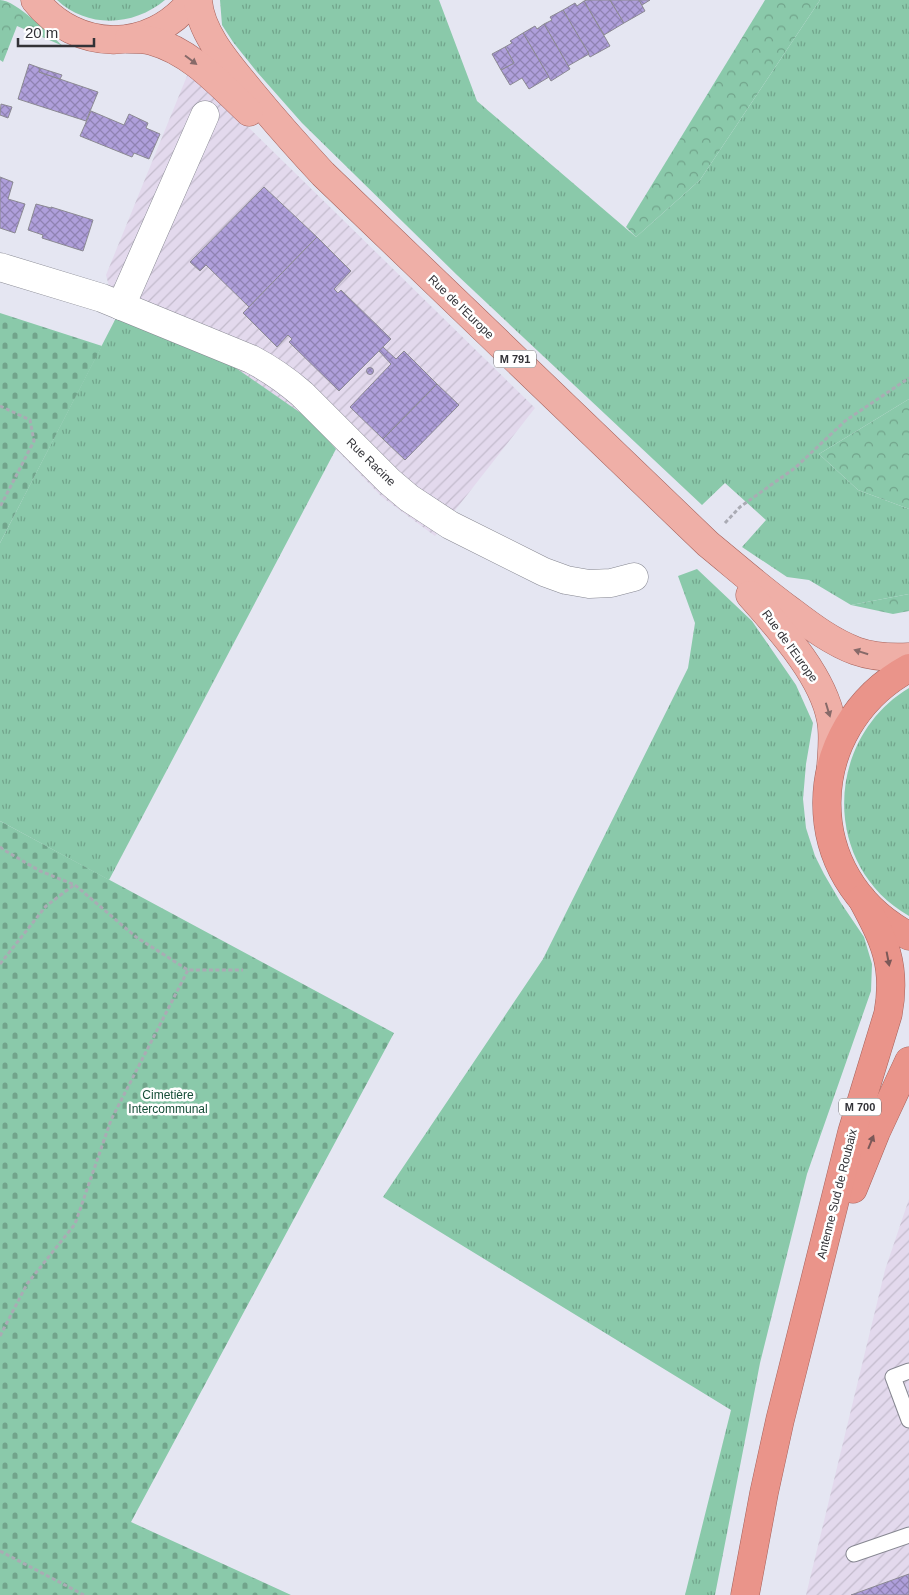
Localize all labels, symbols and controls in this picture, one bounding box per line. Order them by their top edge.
scale bar [18,15,94,47]
text: 20 m [25,24,58,41]
one-way arrow [184,54,197,65]
street label: Rue de l'Europe [425,272,497,342]
road number: M 791 [494,350,536,368]
street label: Rue Racine [344,435,399,489]
street label: Rue de l'Europe [759,607,821,685]
one-way arrow [853,648,868,656]
one-way arrow [824,702,832,717]
one-way arrow [885,952,893,968]
park label: Cimetière Intercommunal [128,1088,208,1116]
road number: M 700 [839,1098,881,1116]
street label: Antenne Sud de Roubaix [814,1128,860,1260]
one-way arrow [868,1135,876,1150]

